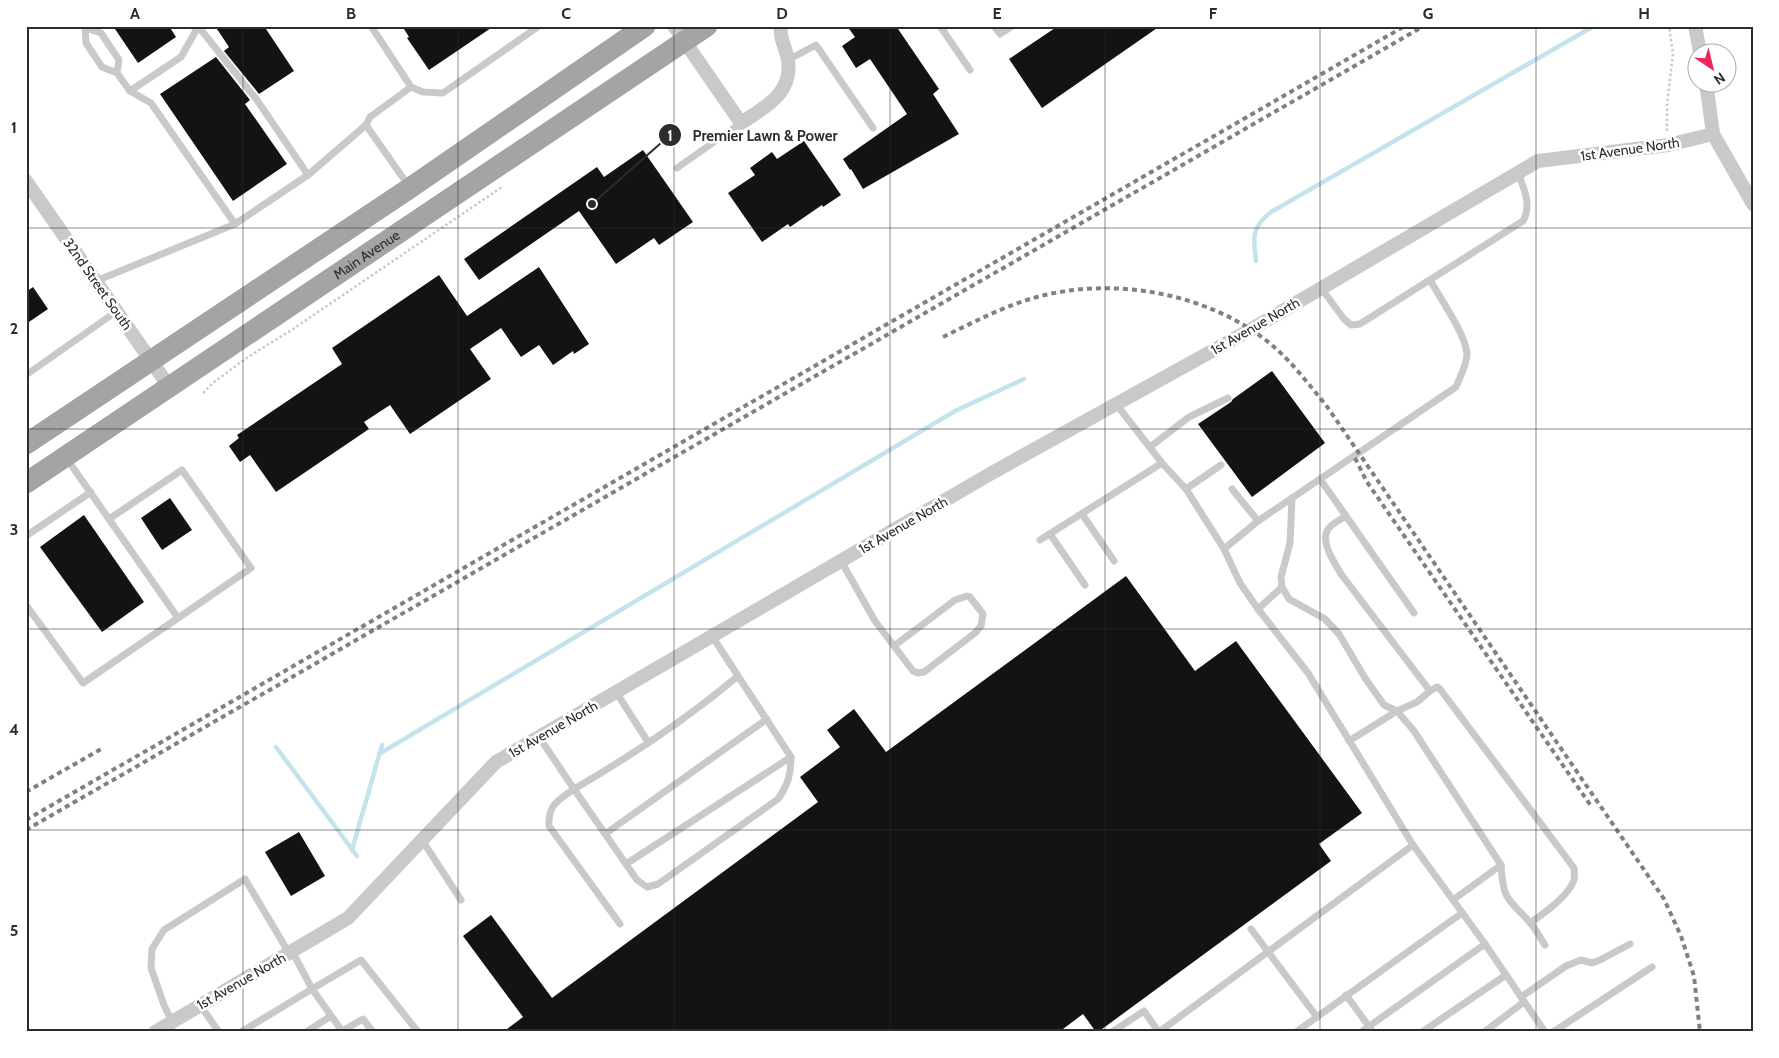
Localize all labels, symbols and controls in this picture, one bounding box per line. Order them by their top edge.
text: A [130,4,140,23]
text: B [346,4,356,23]
text: C [561,4,571,23]
text: D [776,4,788,23]
text: E [992,4,1002,23]
text: F [1209,4,1218,23]
text: G [1423,4,1433,23]
text: H [1638,4,1650,23]
north arrow [1686,42,1736,92]
text: N [1710,68,1729,89]
text: 1 [11,118,17,137]
callout: Premier Lawn & Power [657,120,847,150]
text: 1 [667,127,673,145]
text: Premier Lawn & Power [693,127,837,145]
street label: 1st Avenue North [1579,133,1681,165]
street label: Main Avenue [330,226,403,283]
street label: 32nd Street South [60,234,136,334]
street label: 1st Avenue North [1207,293,1303,359]
text: 2 [10,319,18,338]
street label: 1st Avenue North [855,492,951,558]
text: 3 [10,520,18,539]
street label: 1st Avenue North [505,696,601,762]
text: 4 [9,720,19,739]
text: 5 [10,921,18,940]
street label: 1st Avenue North [193,948,289,1014]

